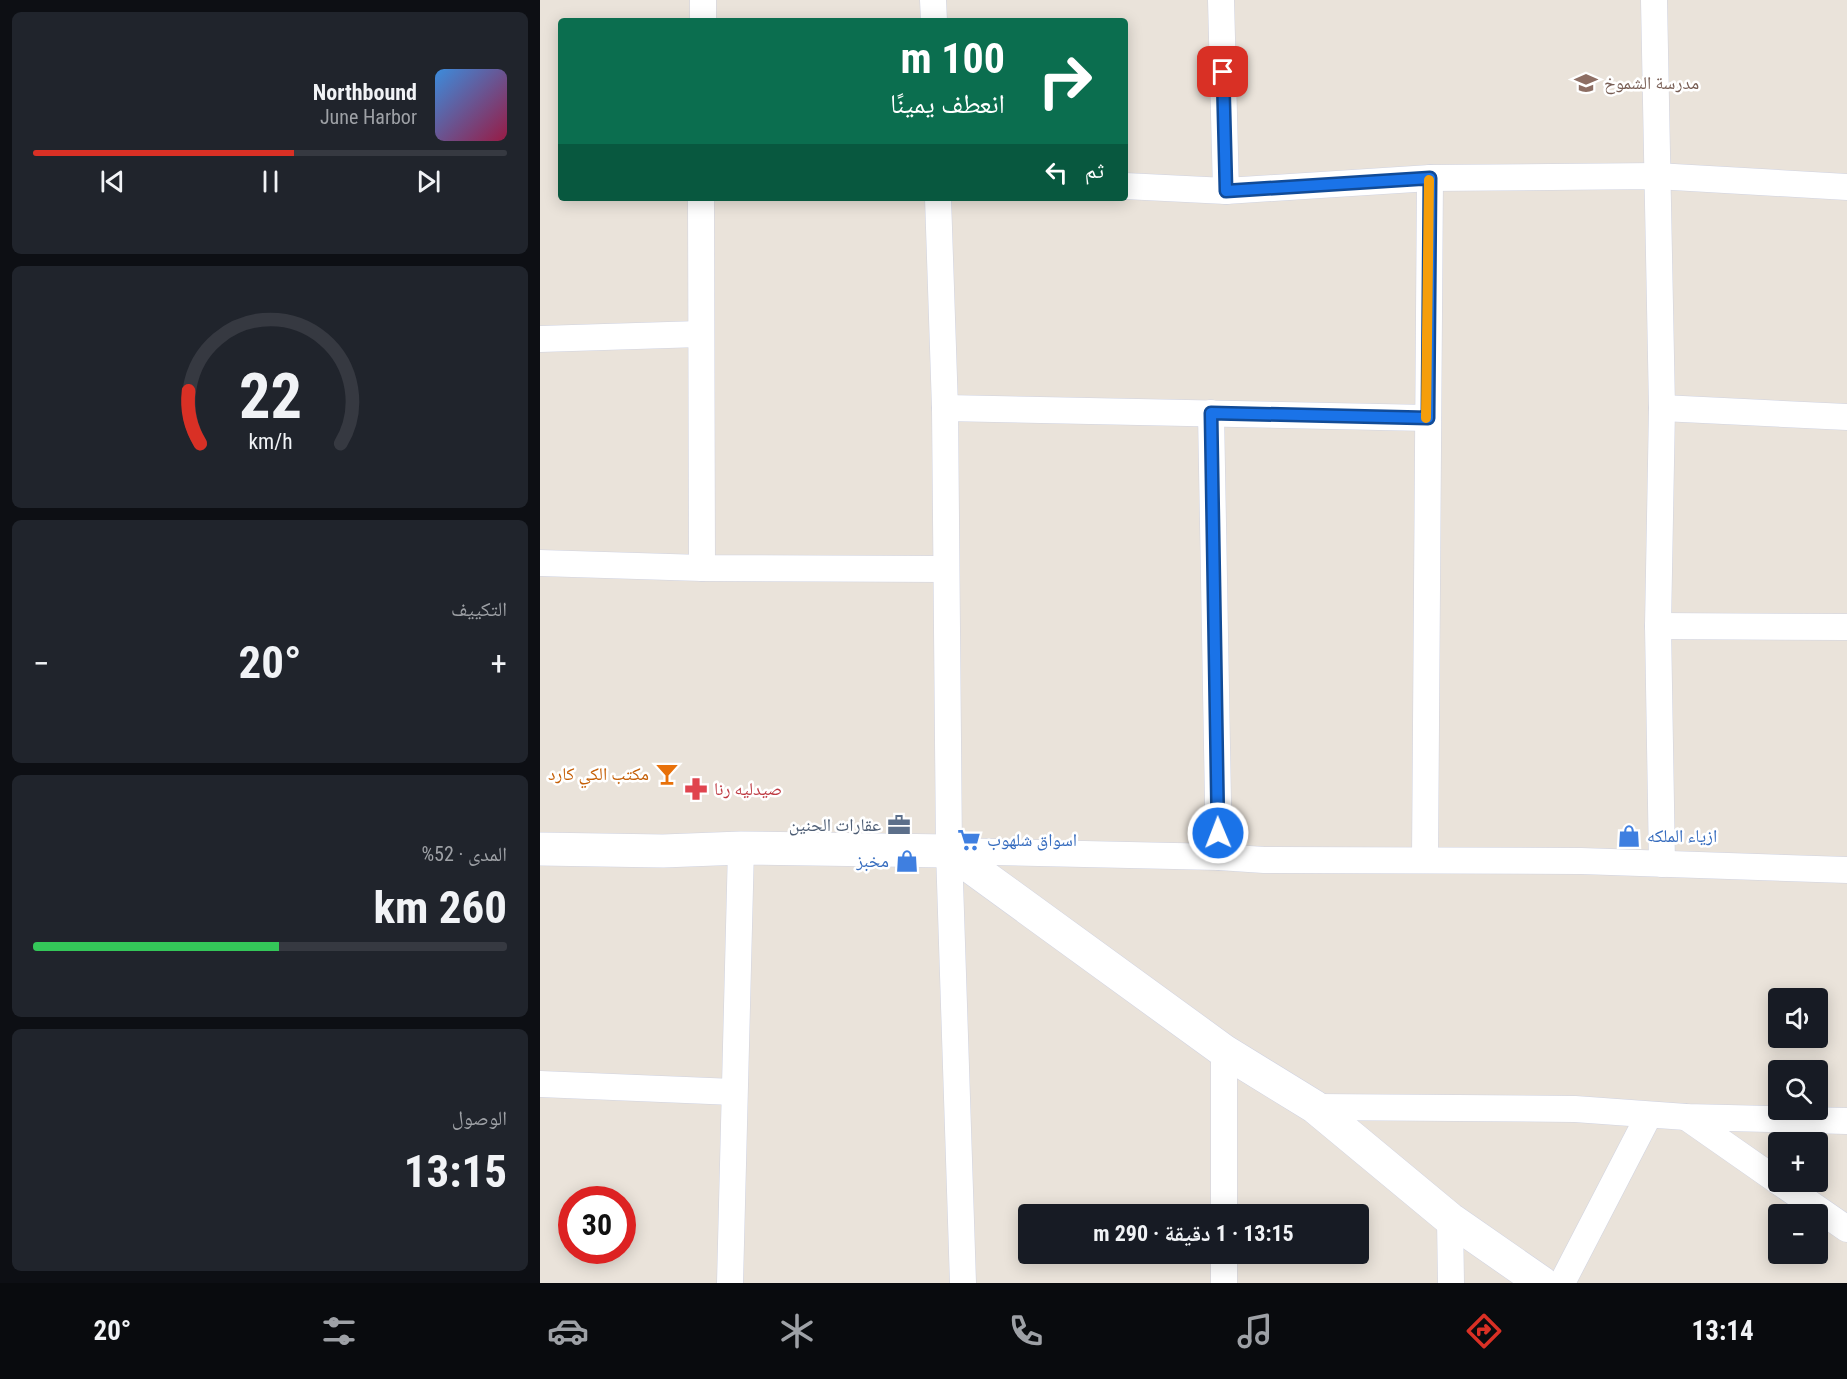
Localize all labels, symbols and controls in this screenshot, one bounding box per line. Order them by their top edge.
text: 100 m [900,34,1005,83]
icon: right [1026,42,1104,120]
pin [1197,46,1248,97]
icon: arrive [1206,55,1239,88]
school or university icon: مدرسة الشموخ [1573,70,1599,96]
place label: مدرسة الشموخ [1604,72,1699,95]
text: Northbound [313,80,417,105]
text: انعطف يمينًا [890,88,1005,120]
text: June Harbor [320,105,417,129]
icon: left [1040,156,1073,189]
text: ثم [1085,158,1104,183]
icon: previous [96,165,129,198]
icon: pause [254,165,287,198]
icon: next [412,165,445,198]
text: 22 [238,360,302,433]
text: km/h [248,430,292,455]
text: التكييف [451,597,507,621]
text: 20° [239,636,302,689]
text: − [33,644,50,683]
text: + [491,644,507,683]
bar icon: مكتب الكي كارد [654,761,680,787]
place label: مكتب الكي كارد [548,763,649,789]
pharmacy icon: صيدليه رنا [683,776,709,802]
place label: صيدليه رنا [714,778,782,799]
position arrow [1186,801,1250,865]
office icon: عقارات الحنين [886,812,912,838]
place label: عقارات الحنين [789,814,881,836]
shop icon: ازياء الملكه [1616,823,1642,849]
place label: ازياء الملكه [1647,825,1717,846]
supermarket icon: اسواق شلهوب [956,827,982,853]
place label: اسواق شلهوب [987,829,1077,851]
text: المدى · 52% [421,842,507,866]
shop icon: مخبز [894,848,920,874]
place label: مخبز [855,850,889,872]
text: 260 km [374,881,507,934]
map controls [1768,988,1828,1264]
button: sound [1768,988,1828,1048]
button: search [1768,1060,1828,1120]
text: الوصول [452,1106,507,1130]
button: + [1768,1132,1828,1192]
text: 13:15 [404,1145,507,1198]
speed limit sign: 30 [558,1186,636,1264]
button: − [1768,1204,1828,1264]
text: 13:15 · 1 دقيقة · 290 m [1093,1221,1294,1246]
icon: filters [318,1310,360,1352]
icon: car [547,1310,589,1352]
icon: climate [776,1310,818,1352]
icon: phone [1005,1310,1047,1352]
icon: music [1234,1310,1276,1352]
icon: directions [1463,1310,1505,1352]
text: 20° [94,1315,131,1347]
text: 13:14 [1692,1315,1754,1347]

